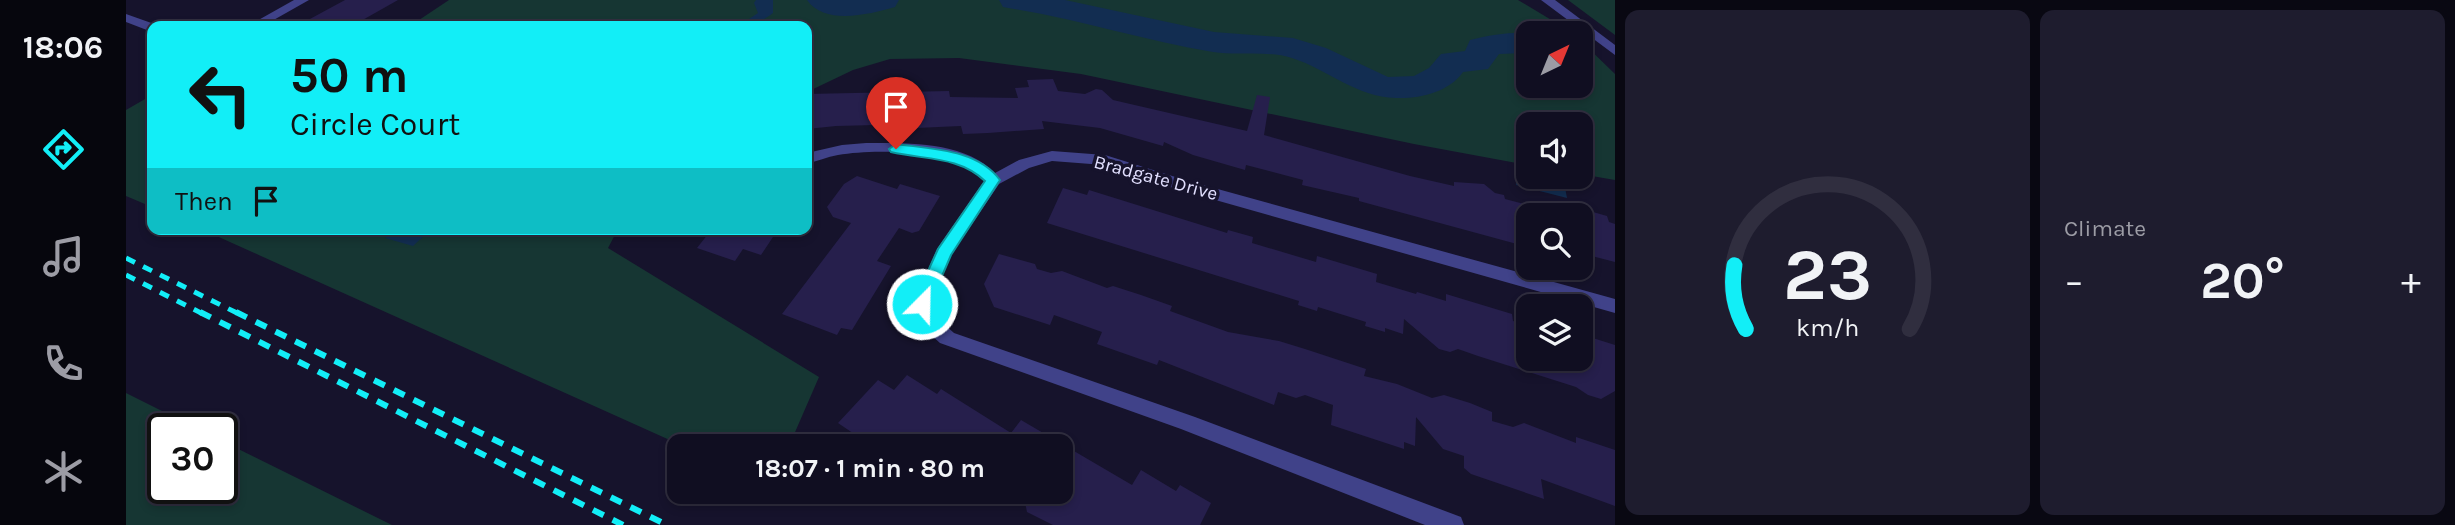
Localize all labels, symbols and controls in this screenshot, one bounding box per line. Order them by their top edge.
north arrow [1516,21,1592,98]
map controls [1516,21,1593,371]
text: 18:06 [23,29,103,66]
text: 50 m [290,47,408,104]
icon: left [175,49,266,140]
pin [866,77,926,149]
icon: arrive [877,88,915,126]
text: Circle Court [290,106,460,143]
button: sound [1516,112,1593,189]
icon: directions [39,125,88,174]
street label: Bradgate Drive [1091,151,1220,205]
icon: arrive [247,182,285,220]
text: Then [175,186,233,217]
button: search [1516,203,1593,280]
text: Climate [2064,215,2146,242]
icon: music [39,232,88,281]
text: 23 [1783,232,1872,317]
text: 20° [2200,250,2285,311]
text: − [2064,259,2084,304]
text: + [2401,259,2421,304]
position arrow [885,267,959,341]
button: layers [1516,294,1593,371]
text: km/h [1796,312,1859,341]
icon: phone [39,339,88,388]
speed limit sign: 30 [147,413,238,504]
icon: climate [39,447,88,496]
text: 18:07 · 1 min · 80 m [755,453,985,484]

